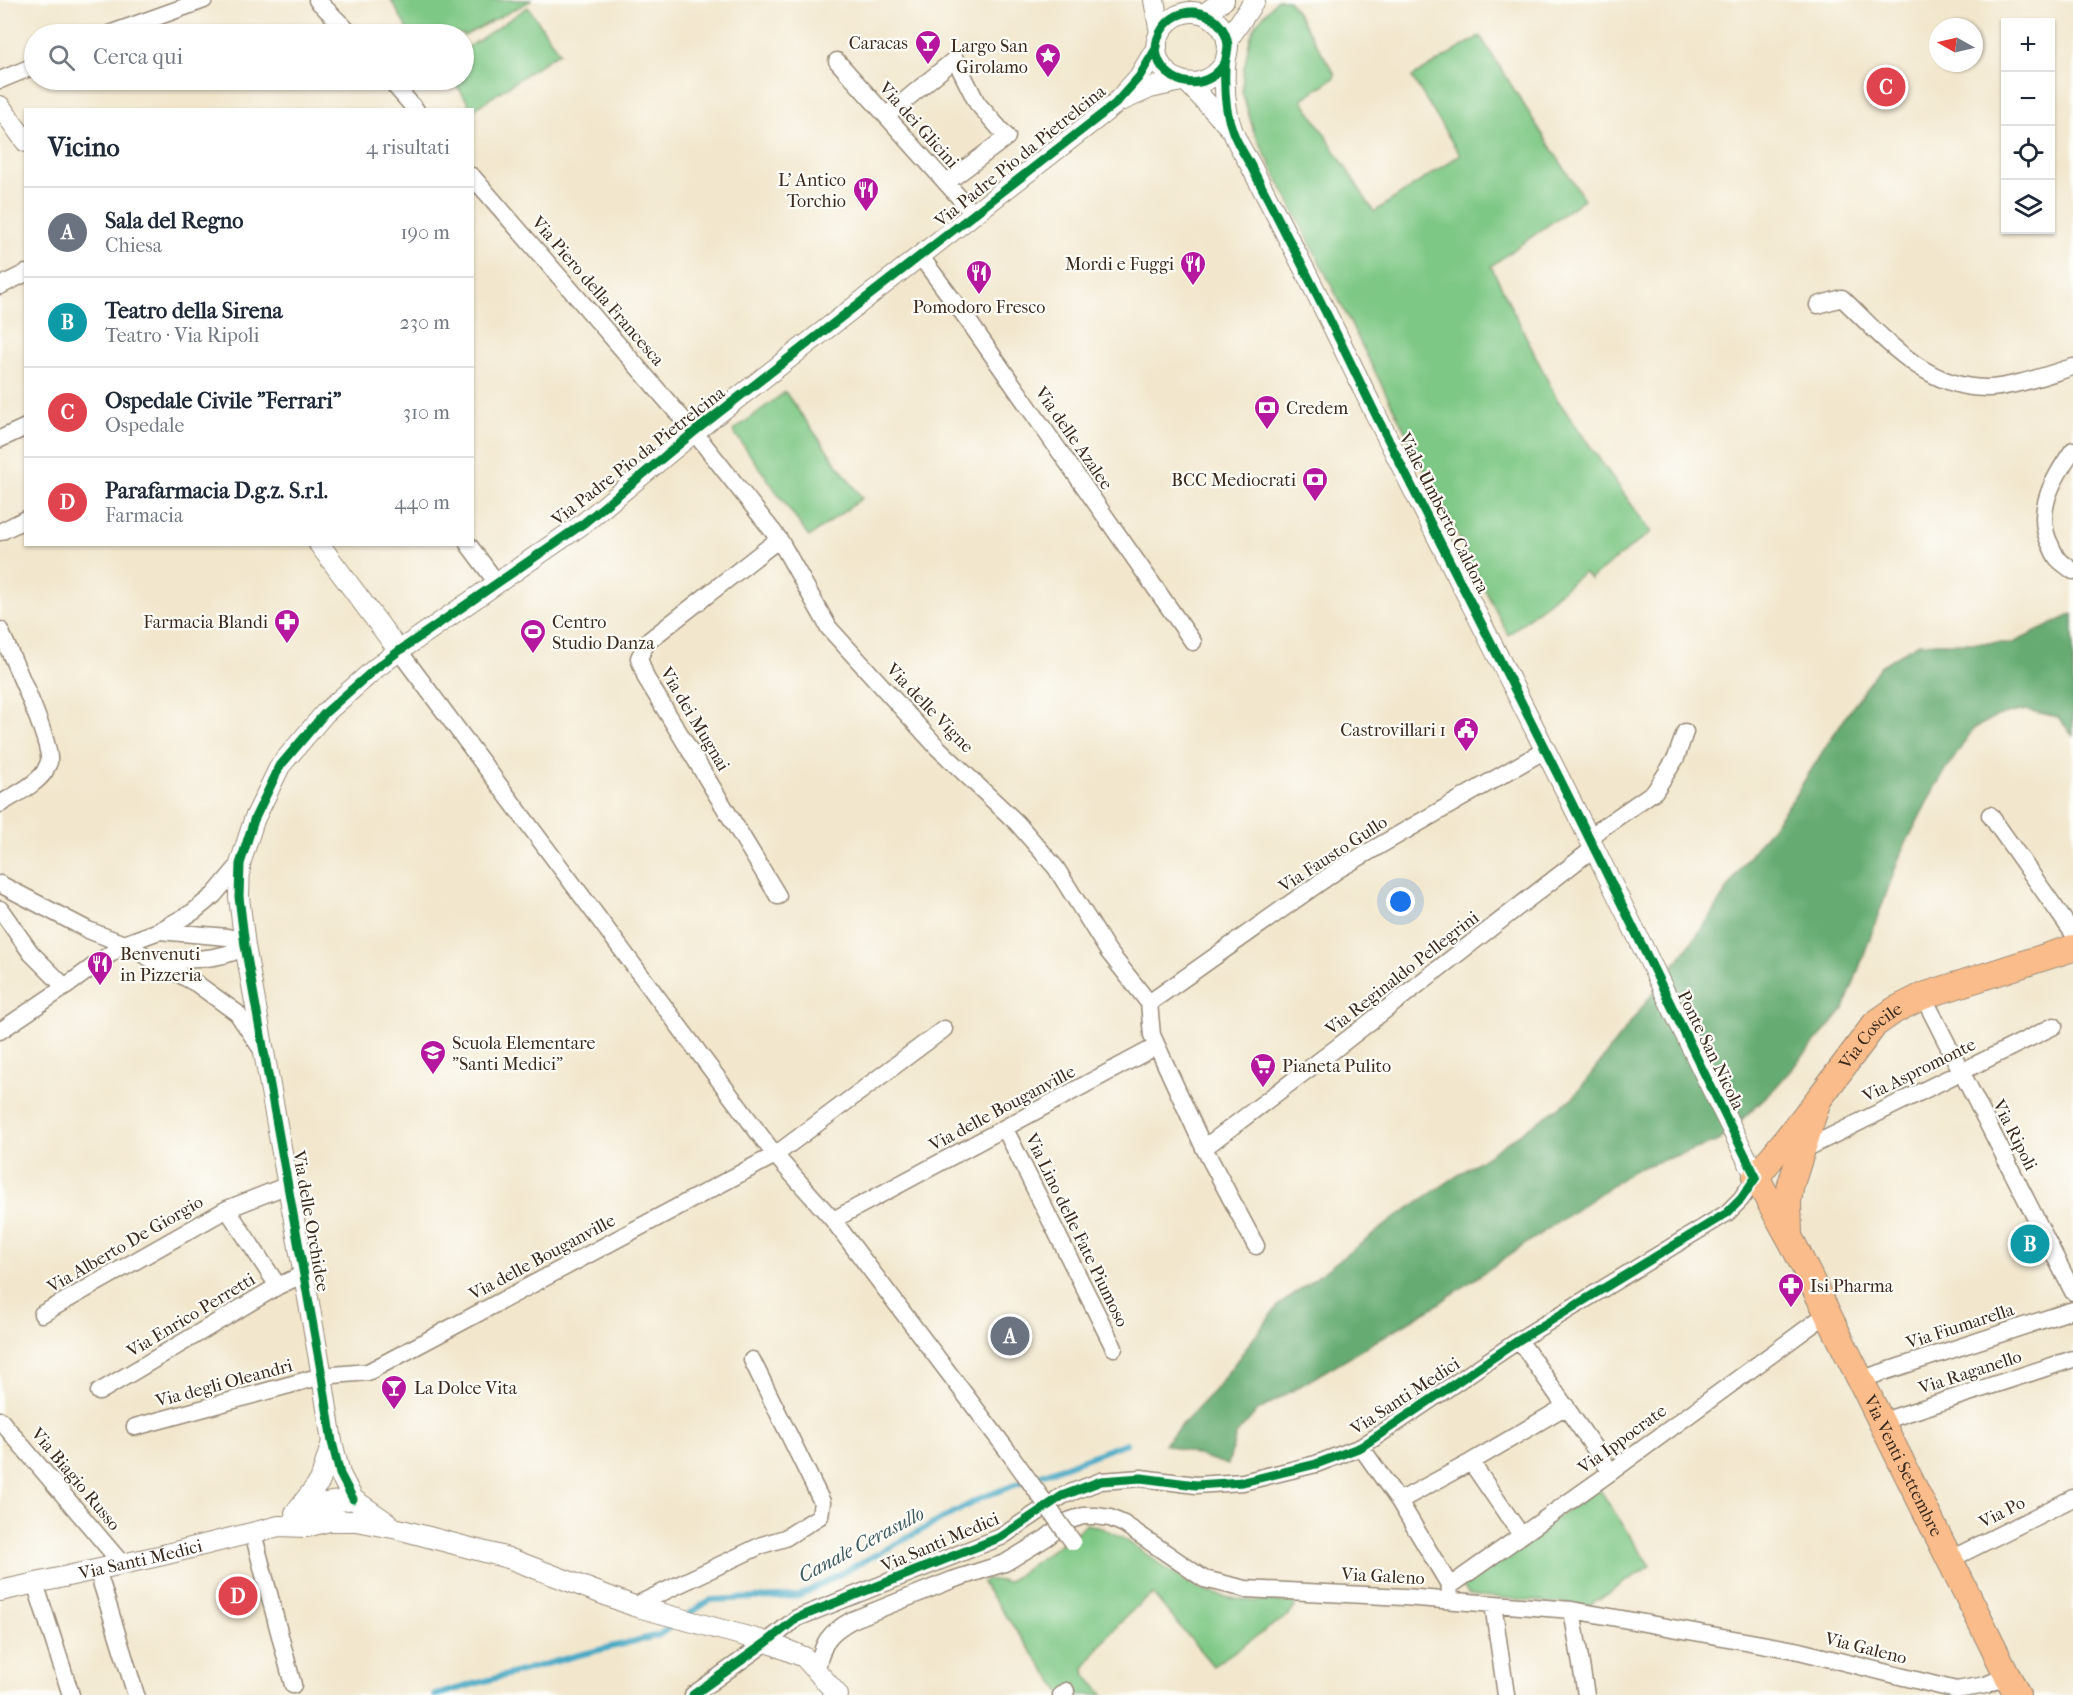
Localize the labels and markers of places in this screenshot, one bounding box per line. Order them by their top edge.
bar icon: Caracas [913,28,943,66]
place label: Caracas [849,33,908,54]
place label: Largo San Girolamo [951,36,1029,78]
place icon: Largo San Girolamo [1033,41,1063,79]
pin: C [1866,64,1906,110]
place label: L' Antico Torchio [778,170,846,212]
restaurant icon: L' Antico Torchio [851,175,881,213]
restaurant icon: Mordi e Fuggi [1178,249,1208,287]
place label: Mordi e Fuggi [1065,254,1175,275]
restaurant icon: Pomodoro Fresco [964,258,994,296]
place label: Pomodoro Fresco [913,297,1045,318]
bank icon: Credem [1252,393,1282,431]
place label: Credem [1286,398,1348,419]
bank icon: BCC Mediocrati [1300,465,1330,503]
place label: BCC Mediocrati [1171,470,1297,491]
pharmacy icon: Farmacia Blandi [272,607,302,645]
place label: Farmacia Blandi [143,612,269,633]
place label: Centro Studio Danza [552,612,655,654]
sports icon: Centro Studio Danza [518,617,548,655]
public building icon: Castrovillari 1 [1451,715,1481,753]
place label: Castrovillari 1 [1340,720,1446,741]
place label: Benvenuti in Pizzeria [120,944,203,986]
restaurant icon: Benvenuti in Pizzeria [85,949,115,987]
place label: Scuola Elementare "Santi Medici" [452,1033,596,1075]
school or university icon: Scuola Elementare "Santi Medici" [418,1038,448,1076]
supermarket icon: Pianeta Pulito [1248,1051,1278,1089]
place label: Pianeta Pulito [1282,1056,1391,1077]
pin: B [2010,1222,2050,1266]
pharmacy icon: Isi Pharma [1776,1271,1806,1309]
place label: Isi Pharma [1810,1276,1894,1297]
pin: A [990,1314,1030,1358]
bar icon: La Dolce Vita [379,1373,409,1411]
place label: La Dolce Vita [414,1378,518,1399]
pin: D [218,1574,258,1618]

